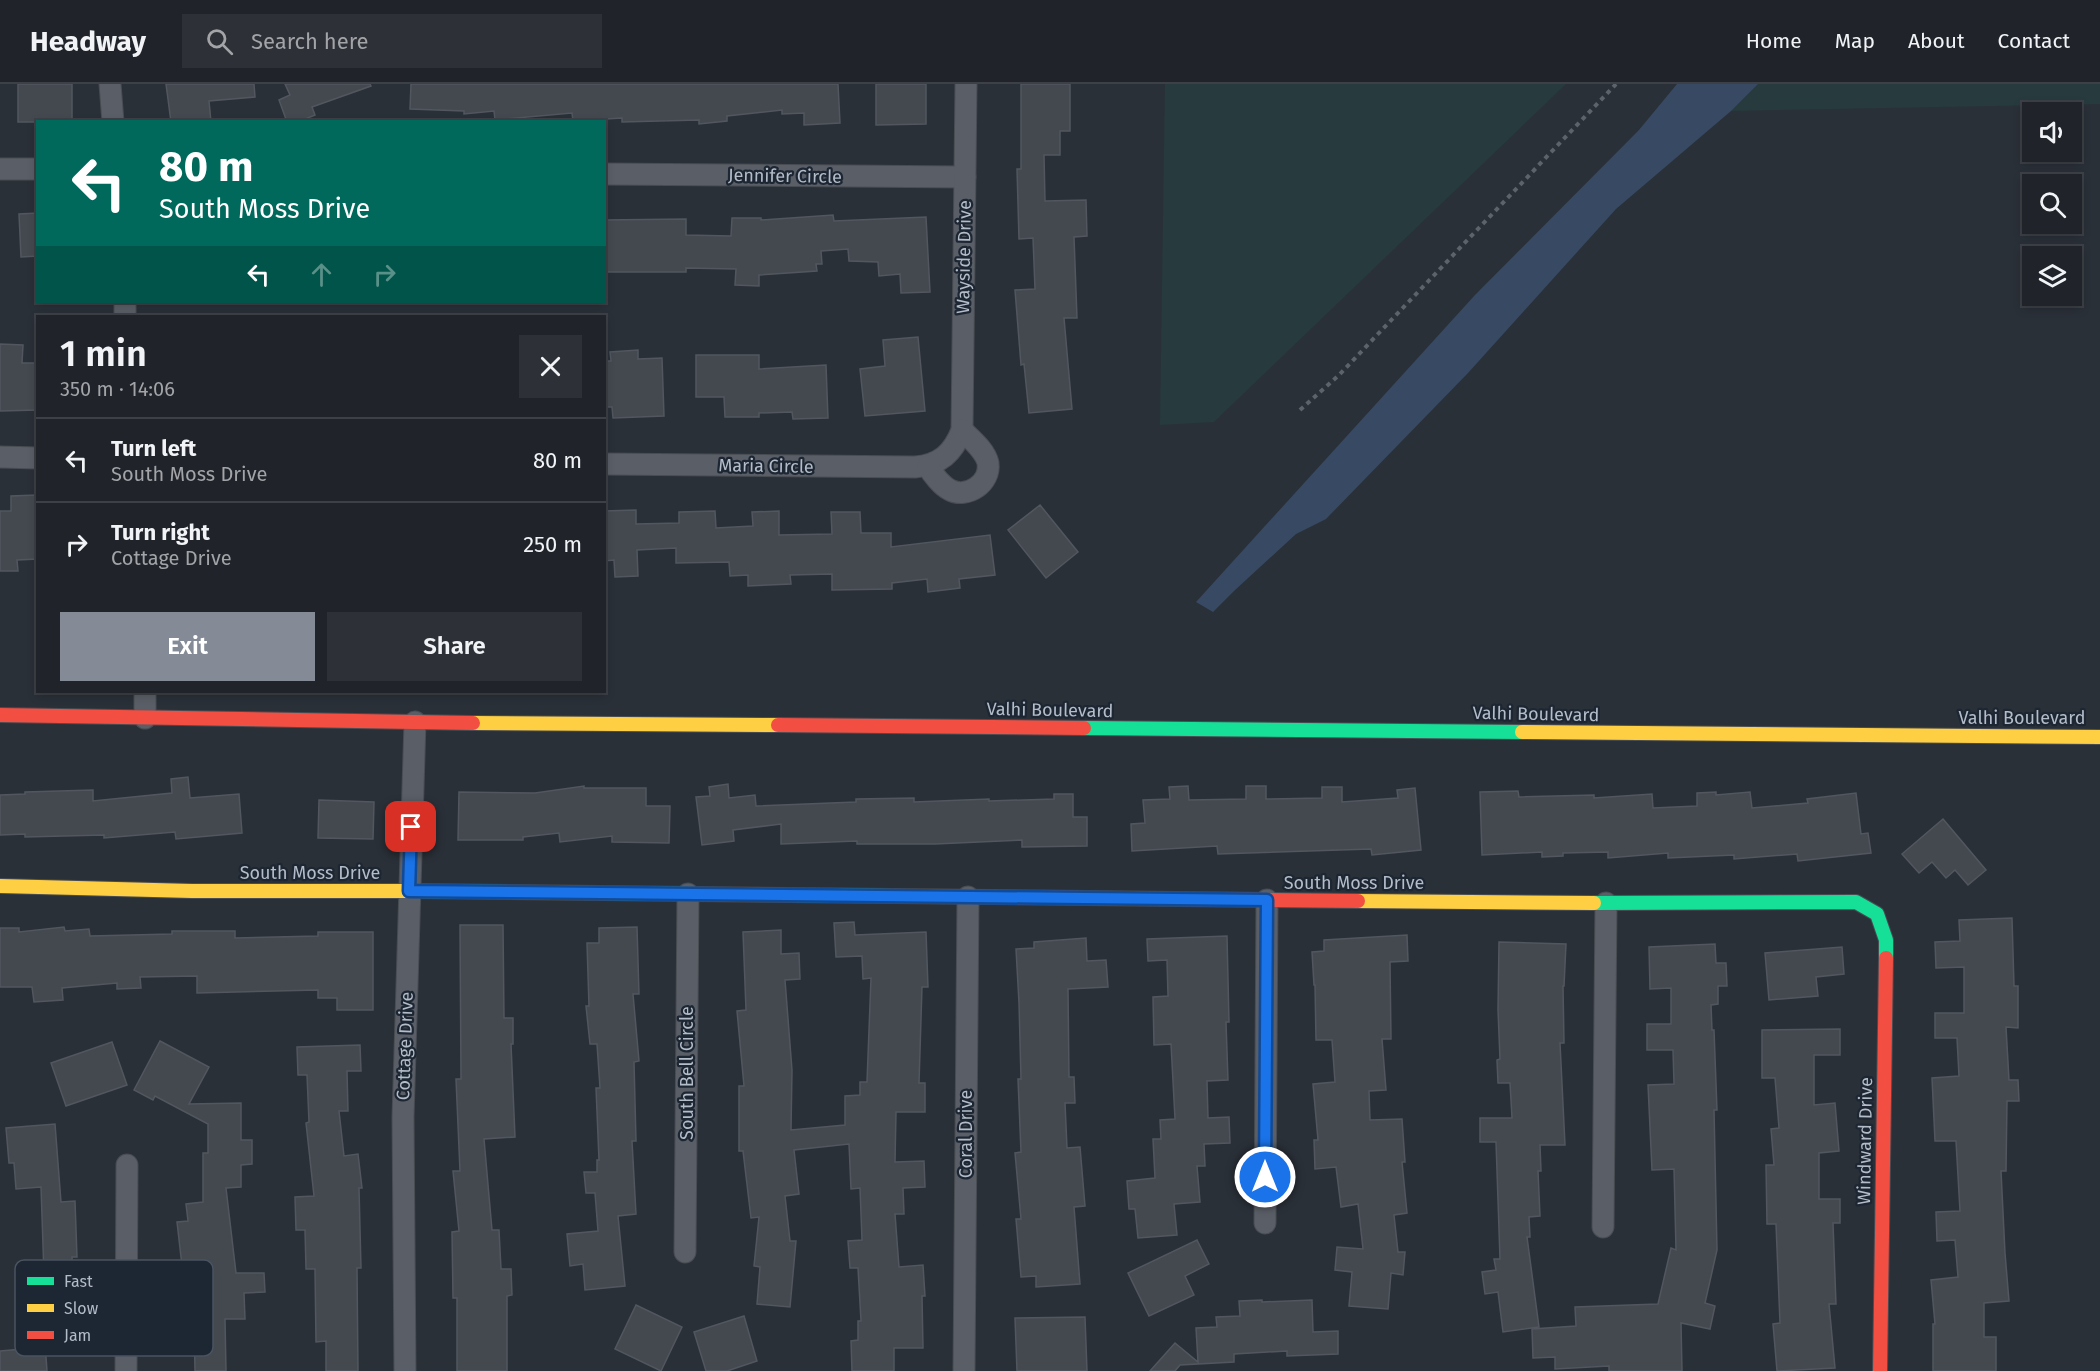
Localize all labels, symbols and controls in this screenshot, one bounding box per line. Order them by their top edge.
search box [182,14,602,68]
text: Headway [30,25,146,58]
icon: search [203,25,236,58]
text: Search here [251,28,369,55]
text: Home [1746,28,1802,54]
text: Map [1835,28,1875,54]
text: About [1908,28,1965,54]
text: Contact [1998,28,2070,54]
map controls [2022,102,2082,306]
button: sound [2022,102,2082,162]
text: 80 m [159,142,253,192]
icon: left [60,144,138,222]
street label: Jennifer Circle [728,164,842,188]
button: search [2022,174,2082,234]
text: South Moss Drive [159,193,370,225]
street label: Wayside Drive [952,200,976,314]
button: layers [2022,246,2082,306]
icon: left [242,258,275,291]
icon: ahead [305,258,338,291]
icon: right [368,258,401,291]
text: 1 min [60,332,147,376]
button: close [519,335,582,398]
text: 350 m · 14:06 [60,377,175,401]
text: Turn left [111,435,196,462]
icon: left [60,444,93,477]
text: 80 m [533,447,582,474]
street label: Maria Circle [718,454,814,478]
text: South Moss Drive [111,462,267,486]
text: Turn right [111,519,210,546]
icon: right [60,528,93,561]
text: 250 m [523,531,582,558]
text: Cottage Drive [111,546,232,570]
button: Exit [60,612,315,681]
button: Share [327,612,582,681]
street label: Valhi Boulevard [986,698,1114,722]
street label: Valhi Boulevard [1472,702,1600,726]
street label: Valhi Boulevard [1959,707,2085,729]
pin [385,801,436,852]
icon: arrive [394,810,427,843]
street label: South Moss Drive [240,862,380,884]
street label: South Moss Drive [1284,872,1424,894]
street label: Cottage Drive [392,991,418,1101]
street label: South Bell Circle [676,1006,698,1140]
street label: Windward Drive [1853,1077,1877,1205]
street label: Coral Drive [955,1090,977,1178]
position arrow [1233,1145,1297,1209]
legend [15,1260,213,1356]
text: Fast [64,1272,93,1291]
text: Slow [64,1299,99,1318]
text: Jam [64,1326,91,1345]

